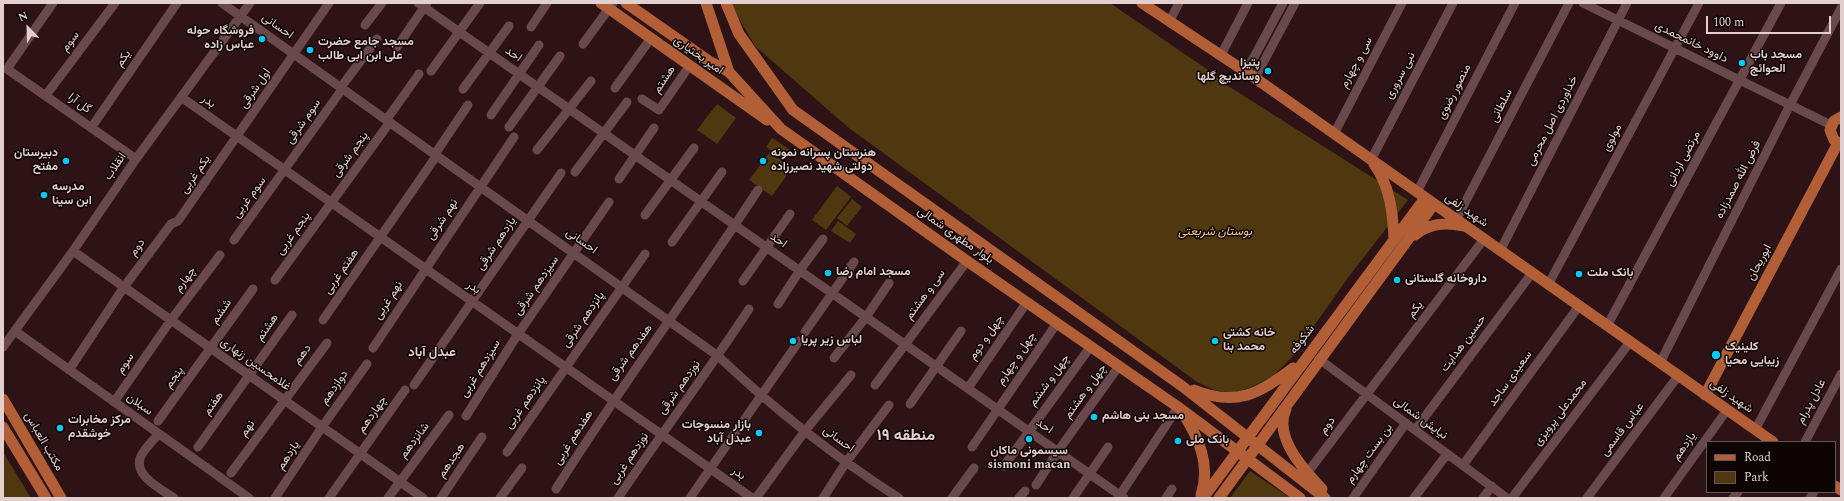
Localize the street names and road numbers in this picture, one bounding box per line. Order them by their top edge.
street label: احسانی [258,11,296,43]
street label: داوود خانمحمدی [1652,19,1730,67]
street label: سوم [59,29,83,55]
street label: امیر بختیاری [670,34,726,78]
street label: سی و چهارم [1337,35,1377,91]
street label: احد [502,44,524,66]
street label: یکم [113,48,135,70]
street label: نبی سروری [1383,50,1419,102]
street label: منصور رضوی [1435,62,1475,122]
street label: هشتم [651,63,679,97]
street label: اول شرقی [237,66,275,112]
street label: خداوردی اصل محرمی [1524,73,1582,169]
street label: سلطانی [1487,87,1517,125]
street label: گل آرا [65,91,93,117]
street label: بدر [198,92,218,112]
street label: سوم شرقی [283,97,325,147]
street label: مولوی [1600,122,1626,154]
street label: پنجم شرقی [330,129,372,181]
street label: مرتضی اردانی [1663,129,1705,189]
street label: فرض الله صمدزاده [1713,138,1765,222]
street label: انقلاب [102,151,130,183]
street label: یکم غربی [178,153,214,197]
street label: سوم غربی [230,174,270,222]
street label: شهید زلفی [1442,191,1490,231]
street label: نهم شرقی [424,197,462,243]
street label: بلوار مطهری شمالی [914,204,996,268]
street label: پنجم غربی [274,210,314,258]
street label: یازدهم شرقی [474,215,520,273]
street label: احسانی [562,226,600,258]
street label: احد [767,230,789,252]
street label: دوم [127,236,149,260]
street label: ابوریحان [1745,242,1775,284]
street label: هفتم غربی [321,246,363,298]
street label: سیزدهم شرقی [511,254,563,318]
street label: چهارم [172,265,200,295]
street label: سی و هشتم [903,267,949,323]
street label: بدر [463,278,483,298]
street label: نهم غربی [371,279,407,323]
street label: پانزدهم شرقی [559,289,609,351]
street label: ششم [208,297,236,327]
street label: یکم [1405,299,1427,321]
street label: هشتم [253,311,283,345]
street label: چهل و دوم [966,313,1008,363]
street label: حسین هدایت [1438,313,1490,375]
street label: هفدهم شرقی [606,322,656,384]
street label: شکوفه [1287,323,1319,357]
street label: چهل و چهارم [994,330,1040,388]
street label: غلامحسین زنهاری [217,335,293,395]
street label: سیزدهم غربی [457,337,505,401]
street label: دهم [291,342,315,368]
street label: سعیدی ساجد [1486,348,1536,410]
street label: سوم [114,351,138,377]
street label: چهل و ششم [1026,352,1074,410]
street label: نوزدهم شرقی [656,358,704,418]
street label: چهل و هشتم [1061,362,1111,422]
street label: پنجم [162,364,188,392]
street label: دوازدهم [318,368,352,408]
street label: پانزدهم غربی [502,374,550,432]
street label: محمدعلی پرویزی [1531,377,1591,449]
street label: شهید زلفی [1707,377,1755,417]
street label: عادل پدرام [1794,377,1830,427]
street label: هفتم [201,389,227,419]
street label: سبلان [123,391,155,419]
street label: چهاردهم [355,394,391,436]
street label: نیایش شمالی [1390,395,1450,443]
street label: عباس قاسمی [1598,400,1648,460]
street label: هفدهم غربی [551,408,597,468]
street label: مکتب العباس [20,410,66,474]
street label: دوم [1317,414,1339,438]
street label: احد [1033,416,1055,438]
street label: نهم [237,418,259,440]
street label: شانزدهم [397,420,433,462]
street label: بن بست چهارم [1343,421,1397,487]
street label: احسانی [819,424,857,456]
street label: نوزدهم غربی [607,430,653,488]
street label: یازدهم [1670,430,1700,464]
street label: یازدهم [274,439,304,473]
street label: هجدهم [435,441,469,481]
street label: بدر [728,464,748,484]

